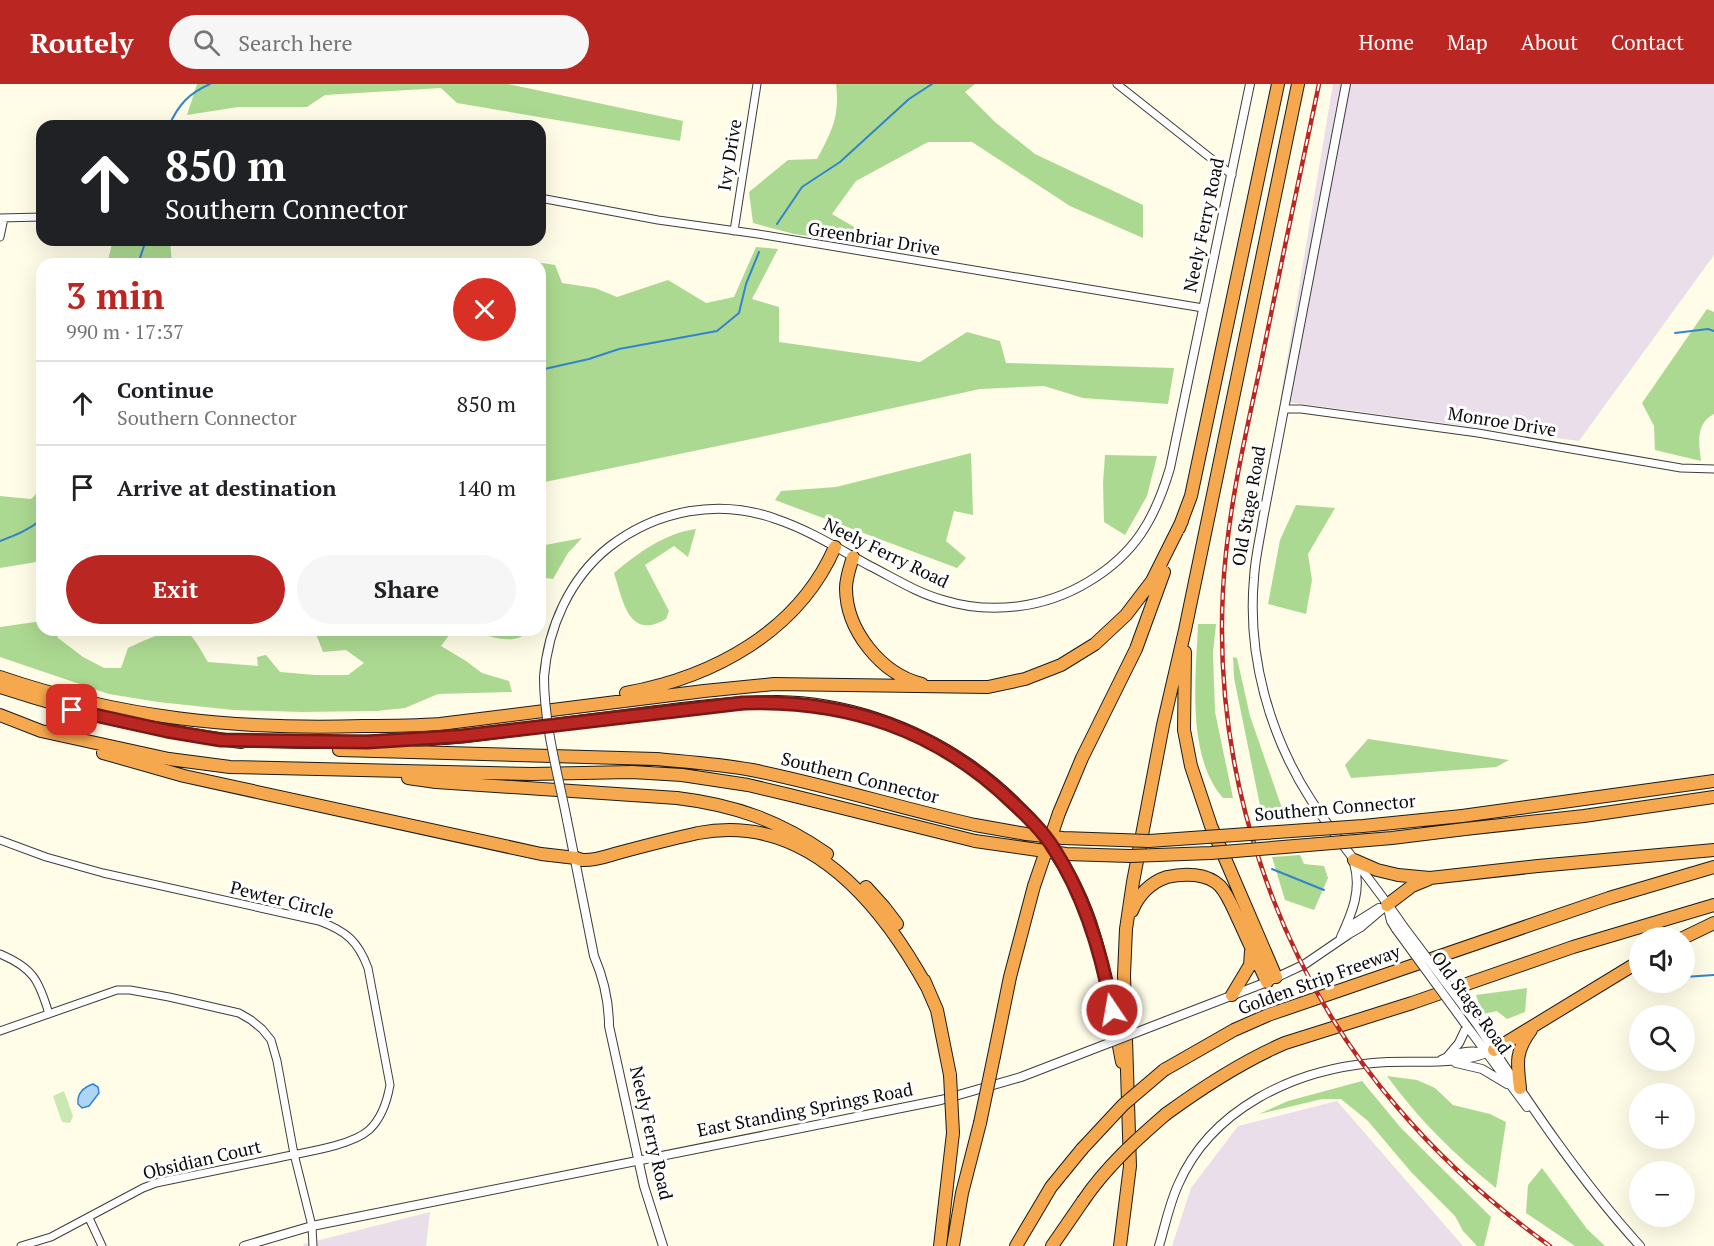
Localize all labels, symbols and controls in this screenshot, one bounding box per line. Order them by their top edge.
search box [169,15,589,69]
text: Routely [30,24,133,61]
icon: search [190,26,223,59]
text: Search here [238,28,353,57]
text: Home [1358,28,1414,56]
text: Map [1447,28,1488,56]
text: About [1521,28,1578,56]
text: Contact [1611,28,1684,56]
street label: Ivy Drive [711,117,747,192]
text: 850 m [165,137,286,193]
icon: ahead [66,144,144,222]
street label: Neely Ferry Road [1177,155,1229,294]
text: Southern Connector [165,191,408,227]
street label: Greenbriar Drive [806,216,942,260]
text: 3 min [66,272,164,319]
button: close [453,278,516,341]
text: 990 m · 17:37 [66,318,184,345]
text: Continue [117,375,214,404]
icon: ahead [66,387,99,420]
text: 850 m [456,389,516,418]
street label: Monroe Drive [1446,401,1558,441]
text: Southern Connector [117,404,297,431]
street label: Old Stage Road [1226,444,1270,568]
icon: arrive [66,471,99,504]
text: Arrive at destination [117,473,336,502]
text: 140 m [456,473,516,502]
street label: Neely Ferry Road [820,511,953,593]
button: Exit [66,555,285,624]
button: Share [297,555,516,624]
pin [46,684,97,735]
icon: arrive [55,693,88,726]
street label: Southern Connector [779,746,942,808]
street label: Southern Connector [1253,788,1417,826]
street label: Pewter Circle [228,875,337,924]
map controls [1629,927,1695,1227]
button: sound [1629,927,1695,993]
street label: Golden Strip Freeway [1234,938,1404,1020]
street label: Old Stage Road [1426,946,1517,1059]
position arrow [1080,978,1144,1042]
button: search [1629,1005,1695,1071]
street label: Neely Ferry Road [625,1063,679,1202]
street label: East Standing Springs Road [695,1076,915,1142]
button: + [1629,1083,1695,1149]
street label: Obsidian Court [140,1134,264,1184]
button: − [1629,1161,1695,1227]

